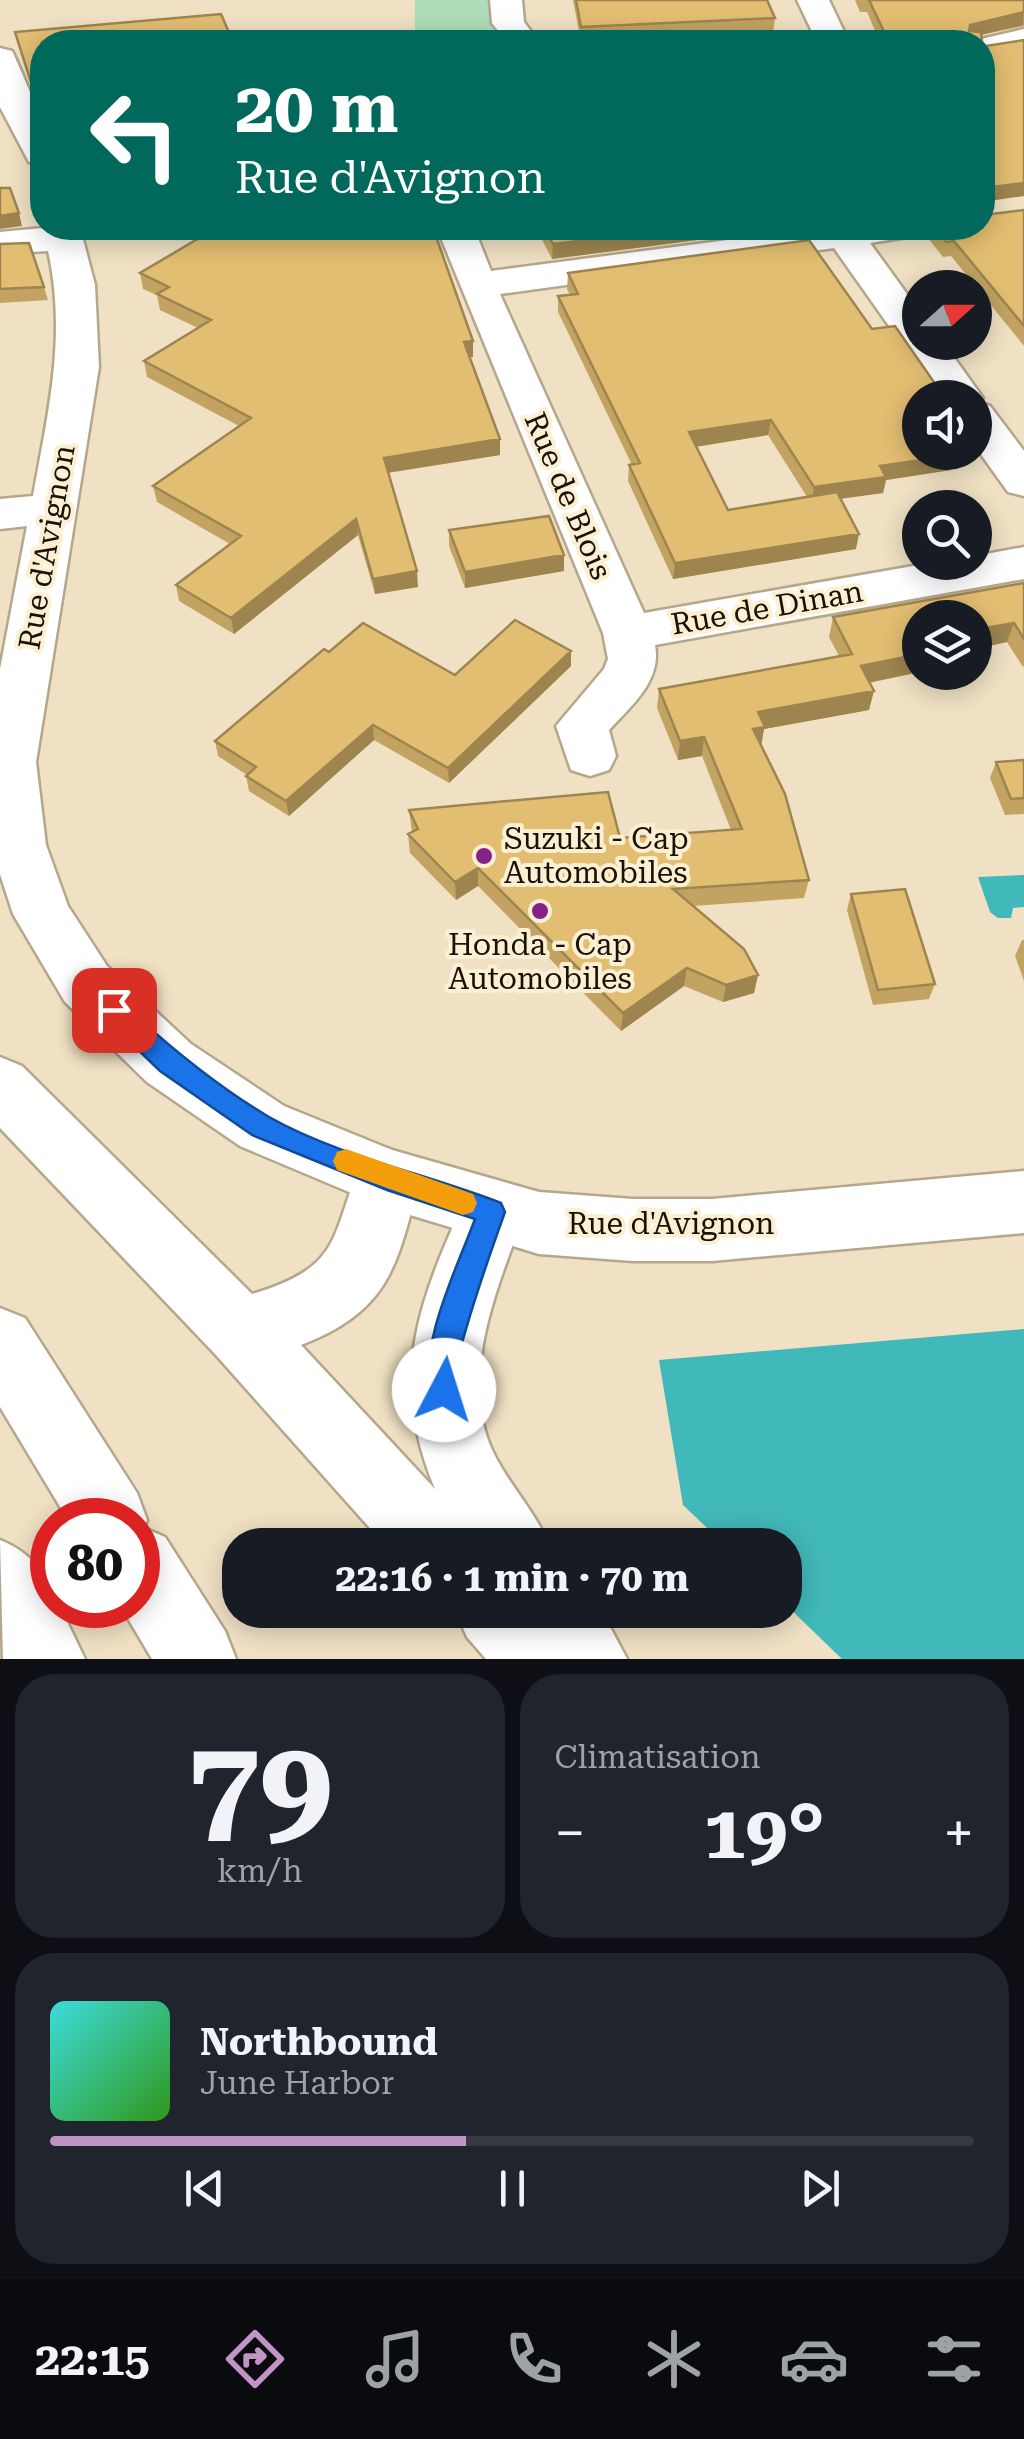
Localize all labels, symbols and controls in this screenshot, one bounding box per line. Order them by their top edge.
text: 20 m [235,67,399,149]
icon: left [70,70,200,200]
text: Rue d'Avignon [235,151,545,204]
north arrow [902,270,992,360]
map controls [902,270,992,690]
button: sound [902,380,992,470]
street label: Rue de Blois [518,407,619,585]
street label: Rue d'Avignon [11,442,82,652]
button: search [902,490,992,580]
street label: Rue de Dinan [668,573,866,642]
button: layers [902,600,992,690]
place label: Suzuki - Cap Automobiles [504,821,689,890]
marker: Suzuki - Cap Automobiles [473,845,495,867]
marker: Honda - Cap Automobiles [529,900,551,922]
place label: Honda - Cap Automobiles [448,927,632,996]
pin [72,968,157,1053]
icon: arrive [87,983,142,1038]
street label: Rue d'Avignon [568,1206,774,1241]
position arrow [392,1338,496,1442]
speed limit sign: 80 [30,1498,160,1628]
text: 22:16 · 1 min · 70 m [335,1556,689,1600]
text: 79 [187,1710,333,1863]
text: Climatisation [555,1738,761,1776]
text: 19° [704,1788,825,1876]
text: − [555,1801,585,1865]
text: + [943,1801,974,1865]
text: km/h [217,1852,303,1890]
text: Northbound [200,2020,438,2064]
text: June Harbor [200,2064,394,2102]
icon: previous [177,2161,232,2216]
icon: pause [485,2161,540,2216]
icon: next [793,2161,848,2216]
icon: directions [220,2324,290,2394]
icon: music [360,2324,430,2394]
icon: phone [499,2324,569,2394]
icon: climate [639,2324,709,2394]
icon: car [779,2324,849,2394]
icon: filters [919,2324,989,2394]
text: 22:15 [35,2333,150,2386]

